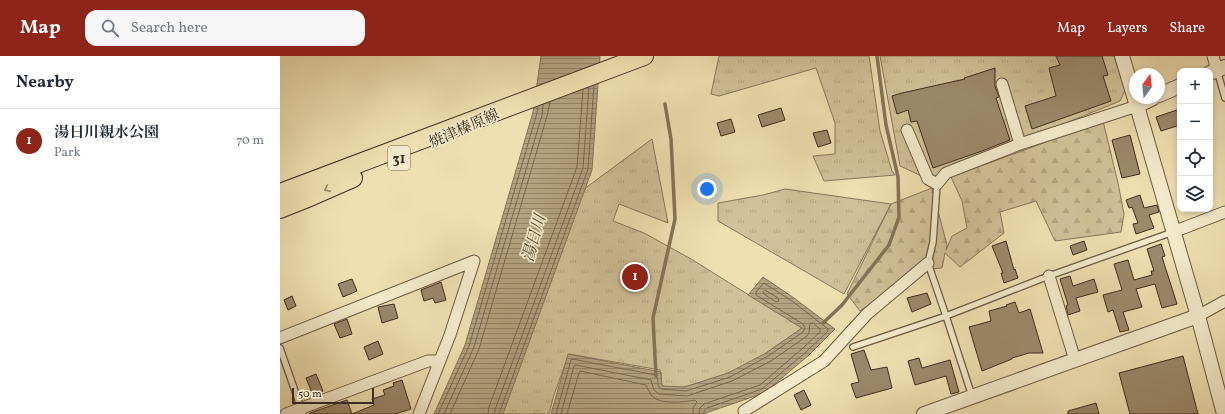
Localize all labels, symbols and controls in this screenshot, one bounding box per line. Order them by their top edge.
search box [85,10,365,46]
text: Map [20,15,61,41]
icon: search [99,17,121,39]
text: Search here [131,18,208,39]
text: Map [1057,19,1085,38]
text: Layers [1107,19,1147,38]
text: Share [1169,19,1205,38]
north arrow [1129,68,1165,104]
map controls [1177,68,1213,212]
button: + [1177,68,1213,104]
text: Nearby [16,71,74,94]
button: − [1177,104,1213,140]
street label: 焼津榛原線 [426,105,503,154]
text: 湯日川親水公園 [54,123,159,144]
text: 1 [26,132,32,150]
text: 70 m [236,132,264,150]
button: locate [1177,140,1213,176]
text: Park [54,144,81,162]
road number: 31 [388,146,410,170]
button: layers [1177,176,1213,212]
your location [697,179,717,199]
one-way arrow [324,185,331,193]
water label: 湯日川 [518,211,553,265]
pin: 1 [622,262,648,292]
scale bar [292,386,374,405]
text: 50 m [298,387,322,402]

